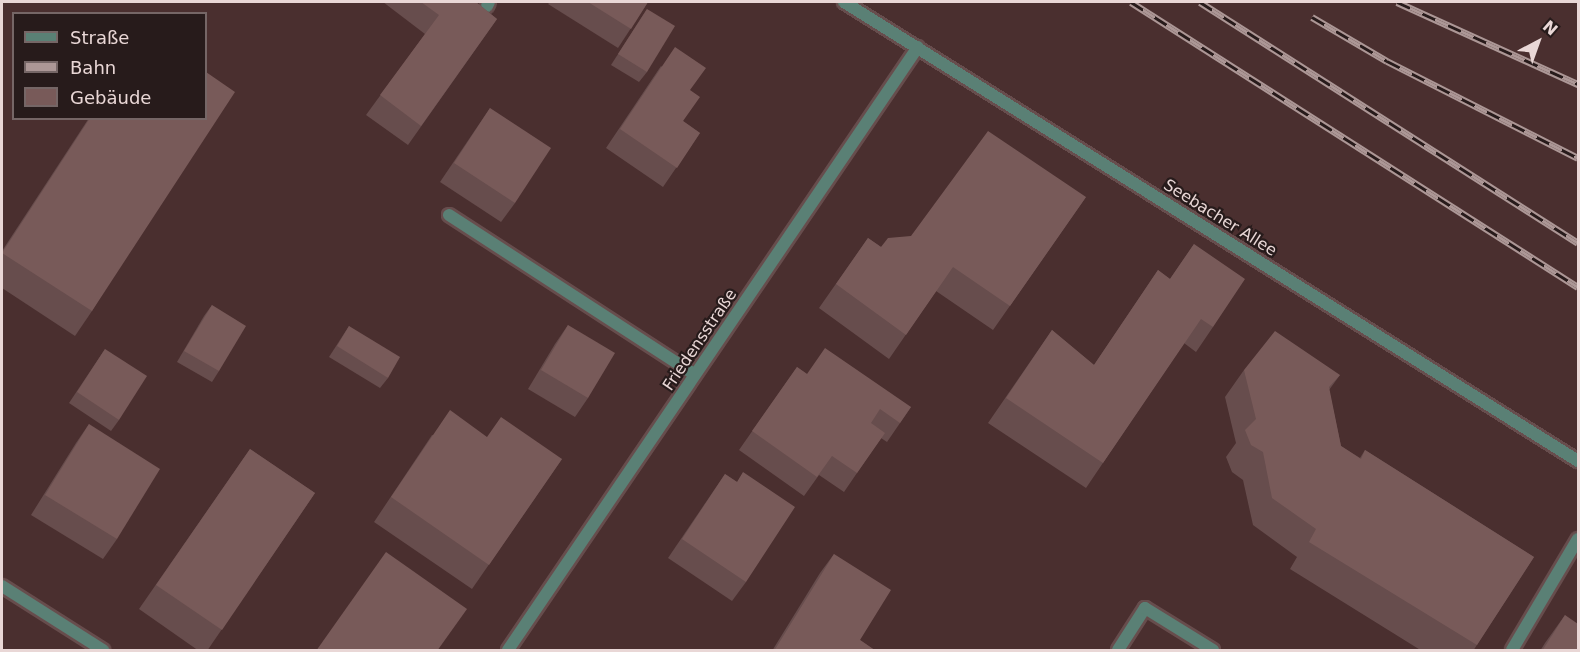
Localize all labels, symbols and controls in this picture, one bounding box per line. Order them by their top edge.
legend [12,12,207,120]
north arrow [1508,12,1568,72]
text: N [1539,16,1561,40]
text: Straße [70,27,129,48]
text: Bahn [70,57,116,78]
text: Gebäude [70,87,151,108]
street label: Seebacher Allee [1160,175,1280,261]
street label: Friedensstraße [659,286,741,394]

